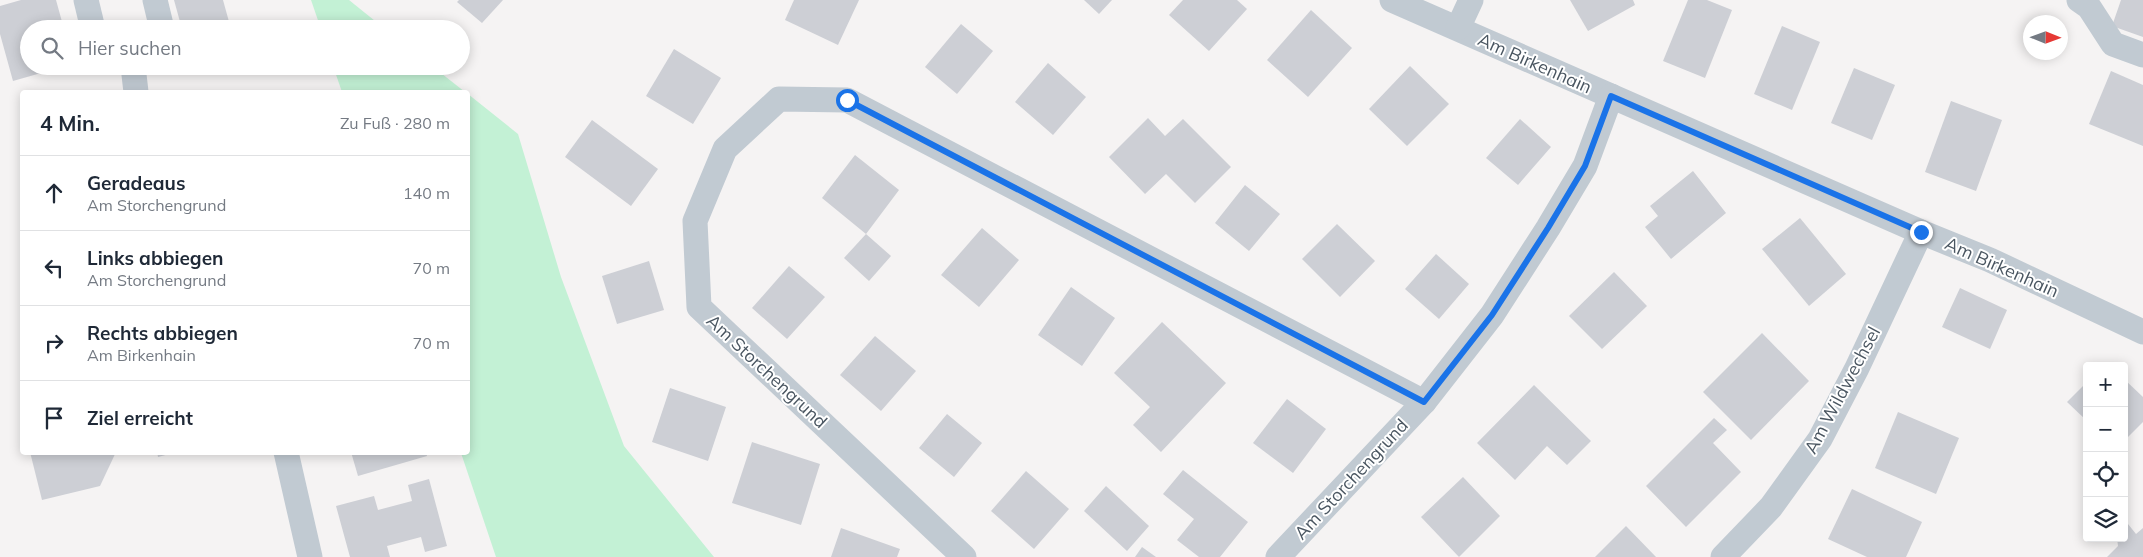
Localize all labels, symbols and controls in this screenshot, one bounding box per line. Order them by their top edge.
north arrow [2023,15,2068,60]
search box [20,20,470,75]
street label: Am Birkenhain [1474,28,1596,98]
icon: search [38,34,66,62]
text: Hier suchen [78,36,182,60]
route start [836,89,859,112]
text: 4 Min. [40,110,100,136]
text: Zu Fuß · 280 m [340,113,450,133]
text: Geradeaus [87,171,185,195]
icon: ahead [40,179,68,207]
text: 140 m [403,183,450,203]
text: Am Storchengrund [87,195,226,215]
route end [1910,221,1933,244]
street label: Am Birkenhain [1941,232,2063,302]
text: Links abbiegen [87,246,224,270]
icon: left [40,254,68,282]
text: 70 m [413,258,450,278]
text: Am Storchengrund [87,270,226,290]
street label: Am Storchengrund [702,309,832,433]
text: Rechts abbiegen [87,321,238,345]
street label: Am Wildwechsel [1799,322,1885,458]
icon: right [40,329,68,357]
text: 70 m [413,333,450,353]
text: Am Birkenhain [87,345,196,365]
map controls [2083,362,2128,542]
button: + [2083,362,2128,407]
icon: arrive [40,404,68,432]
text: Ziel erreicht [87,406,193,430]
button: − [2083,407,2128,452]
street label: Am Storchengrund [1289,414,1413,544]
button: locate [2083,452,2128,497]
button: layers [2083,497,2128,542]

